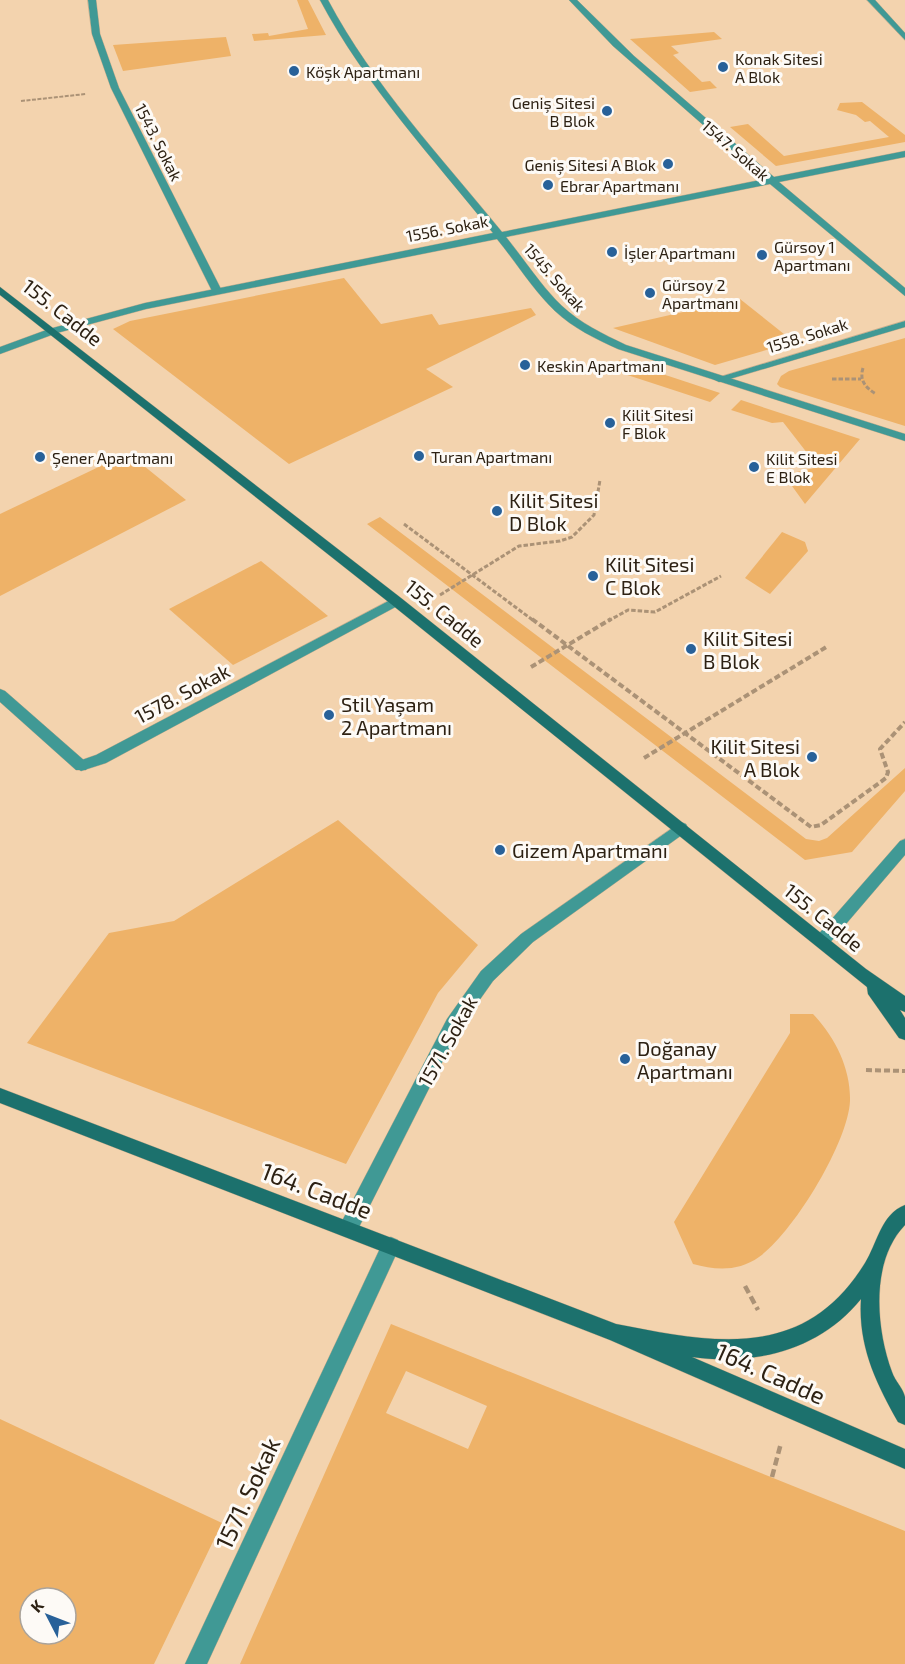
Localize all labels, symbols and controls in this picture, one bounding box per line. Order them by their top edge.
place label: Konak Sitesi A Blok [735,49,823,86]
marker: Konak Sitesi A Blok [716,60,730,74]
place label: Köşk Apartmanı [306,62,420,82]
marker: Köşk Apartmanı [287,64,301,78]
place label: Geniş Sitesi B Blok [512,93,595,130]
street label: 1543. Sokak [131,100,187,184]
marker: Geniş Sitesi B Blok [600,104,614,118]
street label: 1547. Sokak [699,116,773,184]
place label: Geniş Sitesi A Blok [524,155,656,175]
marker: Geniş Sitesi A Blok [661,157,675,171]
place label: Ebrar Apartmanı [560,176,679,195]
marker: Ebrar Apartmanı [541,178,555,192]
street label: 1556. Sokak [404,211,490,245]
place label: Gürsoy 1 Apartmanı [774,237,851,274]
street label: 1545. Sokak [520,239,590,315]
place label: İşler Apartmanı [624,243,736,263]
marker: İşler Apartmanı [605,245,619,259]
marker: Gürsoy 1 Apartmanı [755,248,769,262]
street label: 155. Cadde [18,273,108,351]
place label: Gürsoy 2 Apartmanı [662,275,739,312]
marker: Gürsoy 2 Apartmanı [643,286,657,300]
street label: 1558. Sokak [764,314,850,356]
place label: Keskin Apartmanı [537,356,664,375]
marker: Keskin Apartmanı [518,358,532,372]
place label: Kilit Sitesi F Blok [622,405,694,442]
marker: Kilit Sitesi F Blok [603,416,617,430]
place label: Turan Apartmanı [431,447,552,466]
place label: Şener Apartmanı [52,448,173,468]
marker: Turan Apartmanı [412,449,426,463]
place label: Kilit Sitesi E Blok [766,449,838,486]
marker: Şener Apartmanı [33,450,47,464]
marker: Kilit Sitesi E Blok [747,460,761,474]
place label: Kilit Sitesi D Blok [509,488,598,535]
marker: Kilit Sitesi D Blok [490,504,504,518]
place label: Kilit Sitesi C Blok [605,552,694,599]
marker: Kilit Sitesi C Blok [586,569,600,583]
street label: 155. Cadde [401,574,489,652]
place label: Kilit Sitesi B Blok [703,626,792,673]
marker: Kilit Sitesi B Blok [684,642,698,656]
street label: 1578. Sokak [130,658,234,728]
place label: Stil Yaşam 2 Apartmanı [341,692,452,739]
marker: Stil Yaşam 2 Apartmanı [322,708,336,722]
place label: Kilit Sitesi A Blok [711,734,800,781]
marker: Kilit Sitesi A Blok [805,750,819,764]
place label: Gizem Apartmanı [512,838,668,862]
marker: Gizem Apartmanı [493,843,507,857]
street label: 155. Cadde [780,878,868,956]
street label: 1571. Sokak [412,992,482,1090]
place label: Doğanay Apartmanı [637,1036,733,1083]
marker: Doğanay Apartmanı [618,1052,632,1066]
street label: 164. Cadde [258,1156,376,1224]
street label: 164. Cadde [712,1336,830,1410]
street label: 1571. Sokak [209,1433,285,1553]
north arrow [18,1586,78,1646]
text: K [26,1595,48,1616]

